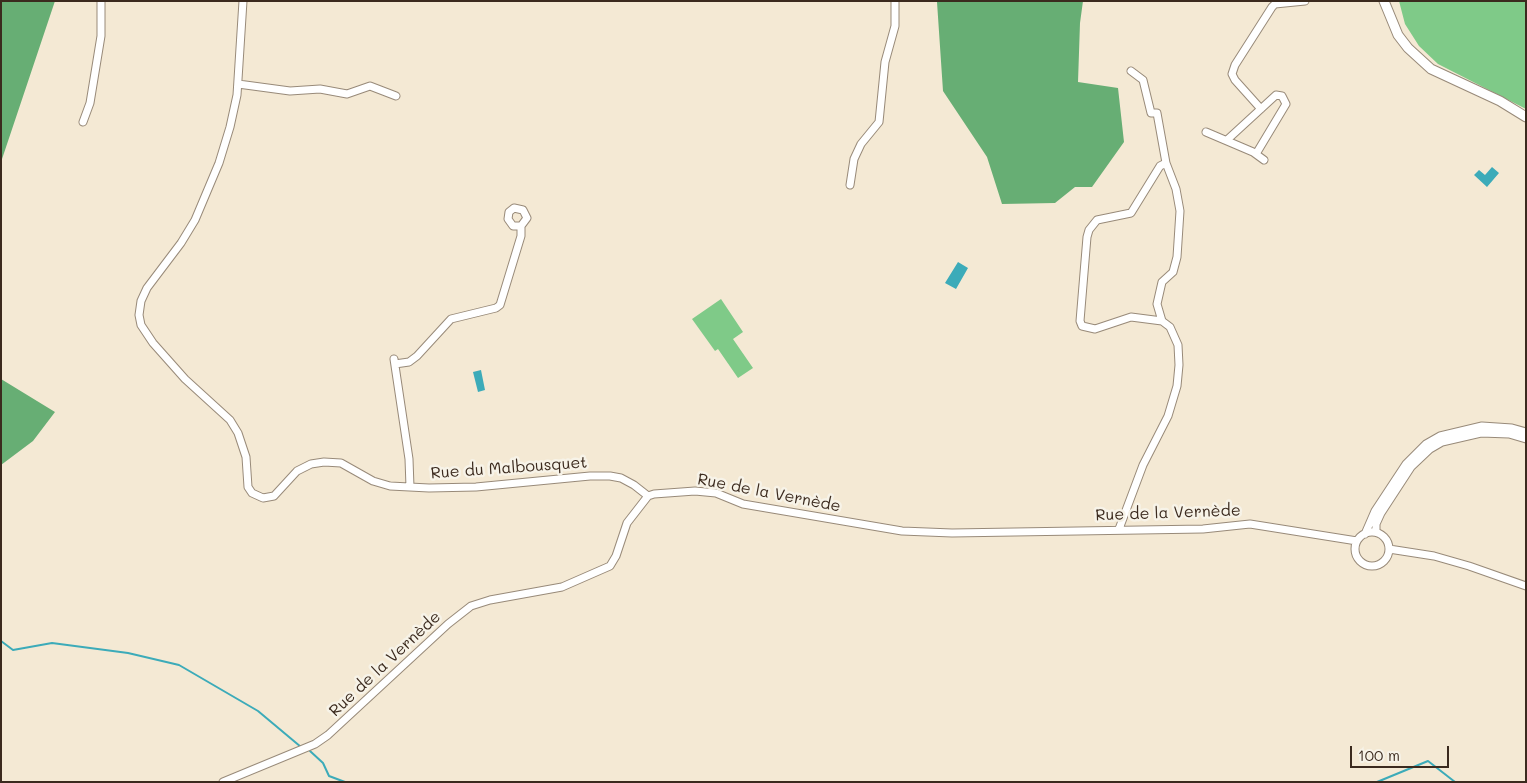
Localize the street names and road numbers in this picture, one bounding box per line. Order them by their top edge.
street label: Rue du Malbousquet [430,453,588,483]
street label: Rue de la Vernède [696,470,842,516]
street label: Rue de la Vernède [1095,501,1241,525]
street label: Rue de la Vernède [325,607,445,721]

